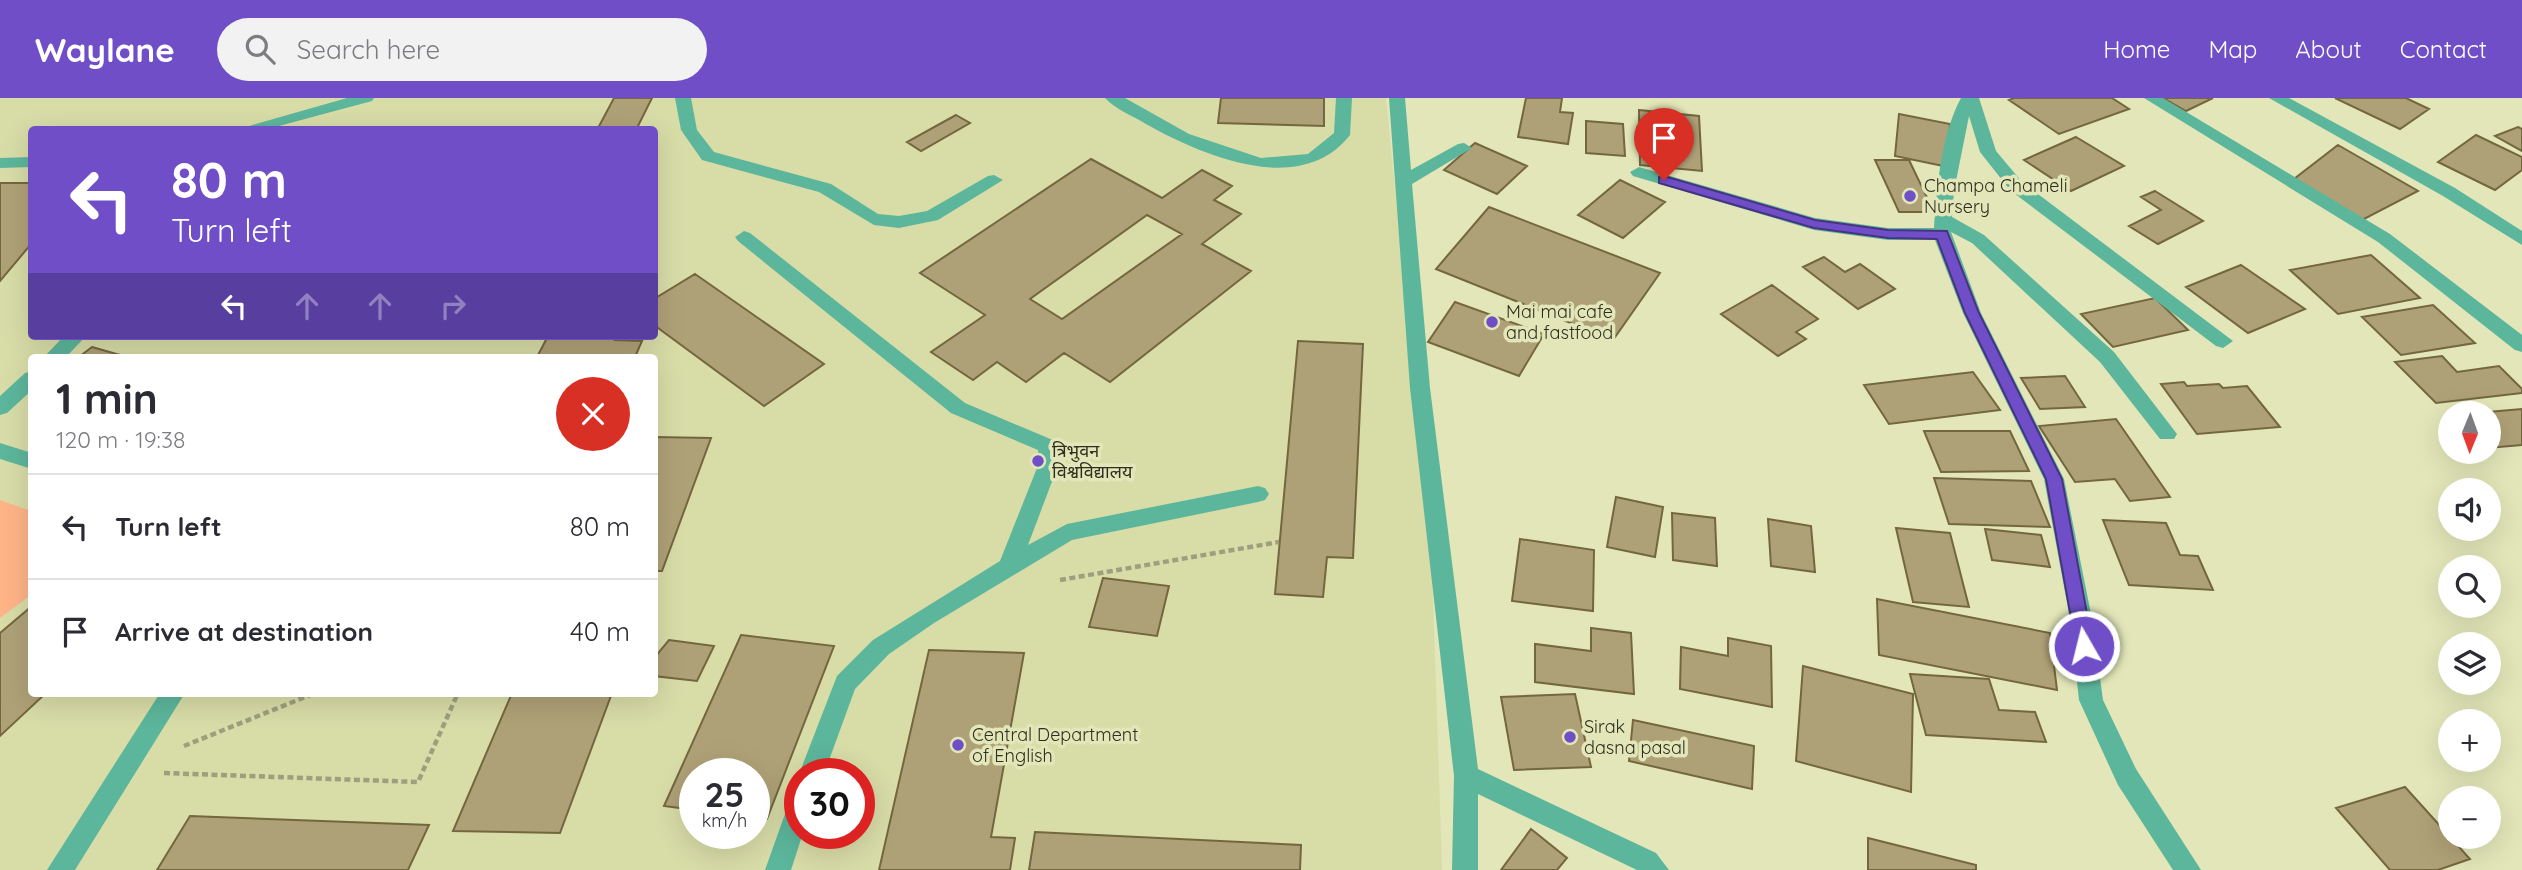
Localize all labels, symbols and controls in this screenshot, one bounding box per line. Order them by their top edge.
search box [217,18,707,81]
text: Waylane [35,29,175,70]
icon: search [241,30,279,68]
text: Search here [297,33,440,66]
text: Home [2103,34,2170,64]
text: Map [2208,34,2257,64]
text: About [2295,34,2362,64]
text: Contact [2400,34,2487,64]
pin [1634,108,1694,180]
icon: arrive [1645,119,1683,157]
text: 80 m [171,149,287,210]
icon: left [56,154,147,245]
place label: Champa Chameli Nursery [1924,174,2068,218]
marker: Champa Chameli Nursery [1902,188,1918,204]
text: Turn left [171,210,292,250]
icon: left [215,287,253,325]
icon: ahead [288,287,326,325]
icon: ahead [361,287,399,325]
icon: right [434,287,472,325]
place label: Mai mai cafe and fastfood [1506,300,1613,344]
marker: Mai mai cafe and fastfood [1484,314,1500,330]
text: 1 min [56,372,158,425]
button: close [556,377,630,451]
north arrow [2438,401,2501,464]
map controls [2438,401,2501,849]
text: 120 m · 19:38 [56,425,185,454]
place label: त्रिभुवन विश्वविद्यालय [1052,439,1133,483]
marker: त्रिभुवन विश्वविद्यालय [1030,453,1046,469]
button: sound [2438,478,2501,541]
icon: left [56,508,94,546]
text: Turn left [115,510,222,543]
text: 80 m [570,510,630,543]
button: search [2438,555,2501,618]
position arrow [2047,609,2121,683]
icon: arrive [56,613,94,651]
text: Arrive at destination [115,615,373,648]
text: 40 m [570,615,630,648]
button: layers [2438,632,2501,695]
button: + [2438,709,2501,772]
place label: Sirak dasna pasal [1584,715,1686,759]
place label: Central Department of English [972,723,1138,767]
marker: Sirak dasna pasal [1562,729,1578,745]
marker: Central Department of English [950,737,966,753]
speed limit sign: 30 [784,758,875,849]
text: 25 [704,772,745,816]
button: − [2438,786,2501,849]
text: km/h [702,809,747,832]

